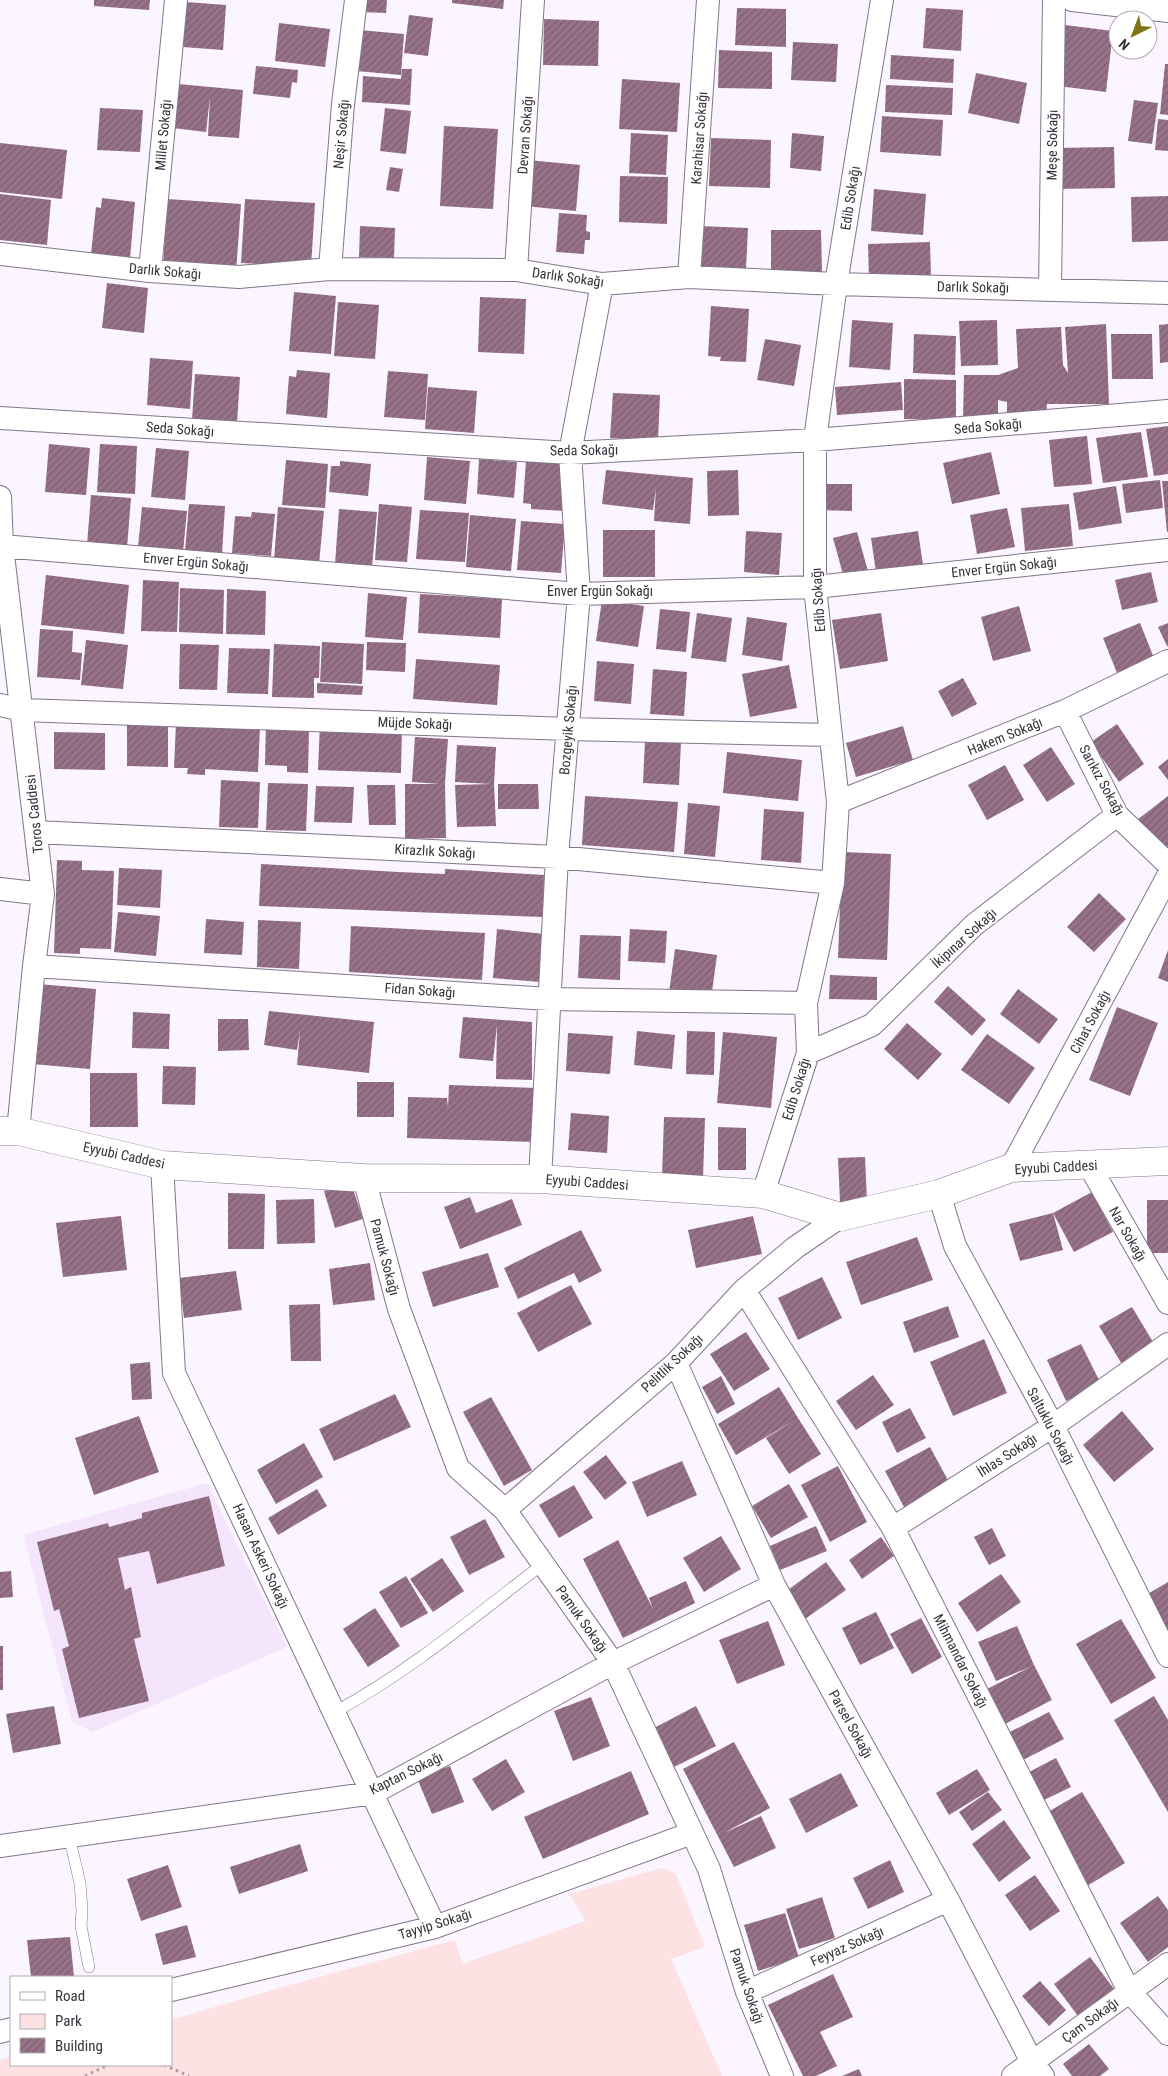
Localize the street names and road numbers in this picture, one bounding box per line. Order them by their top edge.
street label: Karahisar Sokağı [688,91,710,185]
street label: Devran Sokağı [514,95,536,175]
street label: Millet Sokağı [152,99,174,171]
street label: Neşir Sokağı [330,99,352,169]
street label: Meşe Sokağı [1043,109,1061,181]
street label: Edib Sokağı [837,165,863,231]
street label: Darlık Sokağı [128,260,202,282]
street label: Darlık Sokağı [531,264,605,290]
street label: Darlık Sokağı [937,278,1009,296]
street label: Seda Sokağı [953,415,1023,437]
street label: Seda Sokağı [145,419,215,439]
street label: Seda Sokağı [550,441,618,459]
street label: Enver Ergün Sokağı [143,549,249,575]
street label: Enver Ergün Sokağı [950,554,1058,580]
street label: Edib Sokağı [808,567,828,633]
street label: Enver Ergün Sokağı [547,583,653,599]
street label: Bozgeyik Sokağı [556,684,580,776]
street label: Müjde Sokağı [377,714,453,732]
street label: Hakem Sokağı [965,714,1045,758]
street label: Sarıkız Sokağı [1076,742,1128,818]
street label: Toros Caddesi [22,774,46,854]
street label: Kirazlık Sokağı [394,841,476,861]
street label: İkipınar Sokağı [928,905,1000,971]
street label: Fidan Sokağı [384,980,456,1000]
street label: Cihat Sokağı [1067,988,1113,1056]
street label: Edib Sokağı [779,1056,813,1122]
street label: Eyyubi Caddesi [82,1139,166,1171]
street label: Eyyubi Caddesi [1014,1157,1098,1177]
street label: Eyyubi Caddesi [545,1171,629,1193]
street label: Nar Sokağı [1106,1204,1150,1264]
street label: Pamuk Sokağı [367,1217,403,1297]
street label: Pelitlik Sokağı [638,1330,706,1396]
street label: Saltuklu Sokağı [1024,1385,1078,1467]
street label: İhlas Sokağı [974,1430,1040,1480]
street label: Hasan Askeri Sokağı [230,1501,292,1611]
street label: Pamuk Sokağı [553,1582,611,1656]
street label: Mihmandar Sokağı [930,1611,992,1711]
street label: Parsel Sokağı [826,1687,876,1761]
street label: Kaptan Sokağı [367,1748,445,1798]
street label: Tayyip Sokağı [397,1905,473,1943]
street label: Feyyaz Sokağı [808,1923,886,1969]
street label: Pamuk Sokağı [727,1946,767,2026]
street label: Çam Sokağı [1059,1994,1121,2046]

